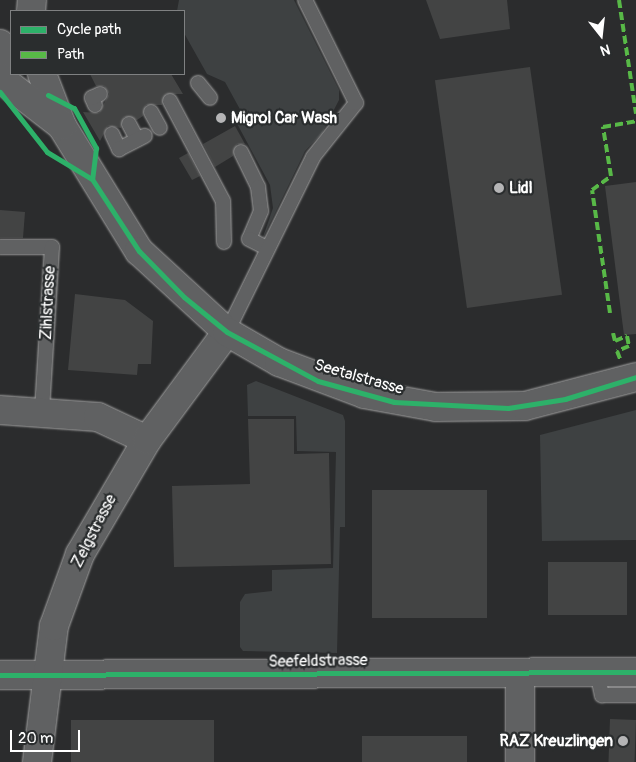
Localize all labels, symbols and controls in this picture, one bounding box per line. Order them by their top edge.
legend [10,10,185,75]
north arrow [576,10,626,60]
text: Cycle path [57,20,121,39]
text: N [598,40,612,59]
text: Path [57,45,84,64]
place label: Migrol Car Wash [231,108,337,128]
marker: Migrol Car Wash [215,112,227,124]
place label: Lidl [509,178,533,198]
marker: Lidl [493,182,505,194]
street label: Zihlstrasse [36,266,60,340]
street label: Seetalstrasse [312,355,406,399]
street label: Zelgstrasse [67,491,121,571]
street label: Seefeldstrasse [268,651,368,671]
scale bar [12,720,82,752]
text: 20 m [18,729,53,748]
place label: RAZ Kreuzlingen [499,731,613,751]
marker: RAZ Kreuzlingen [617,735,629,747]

